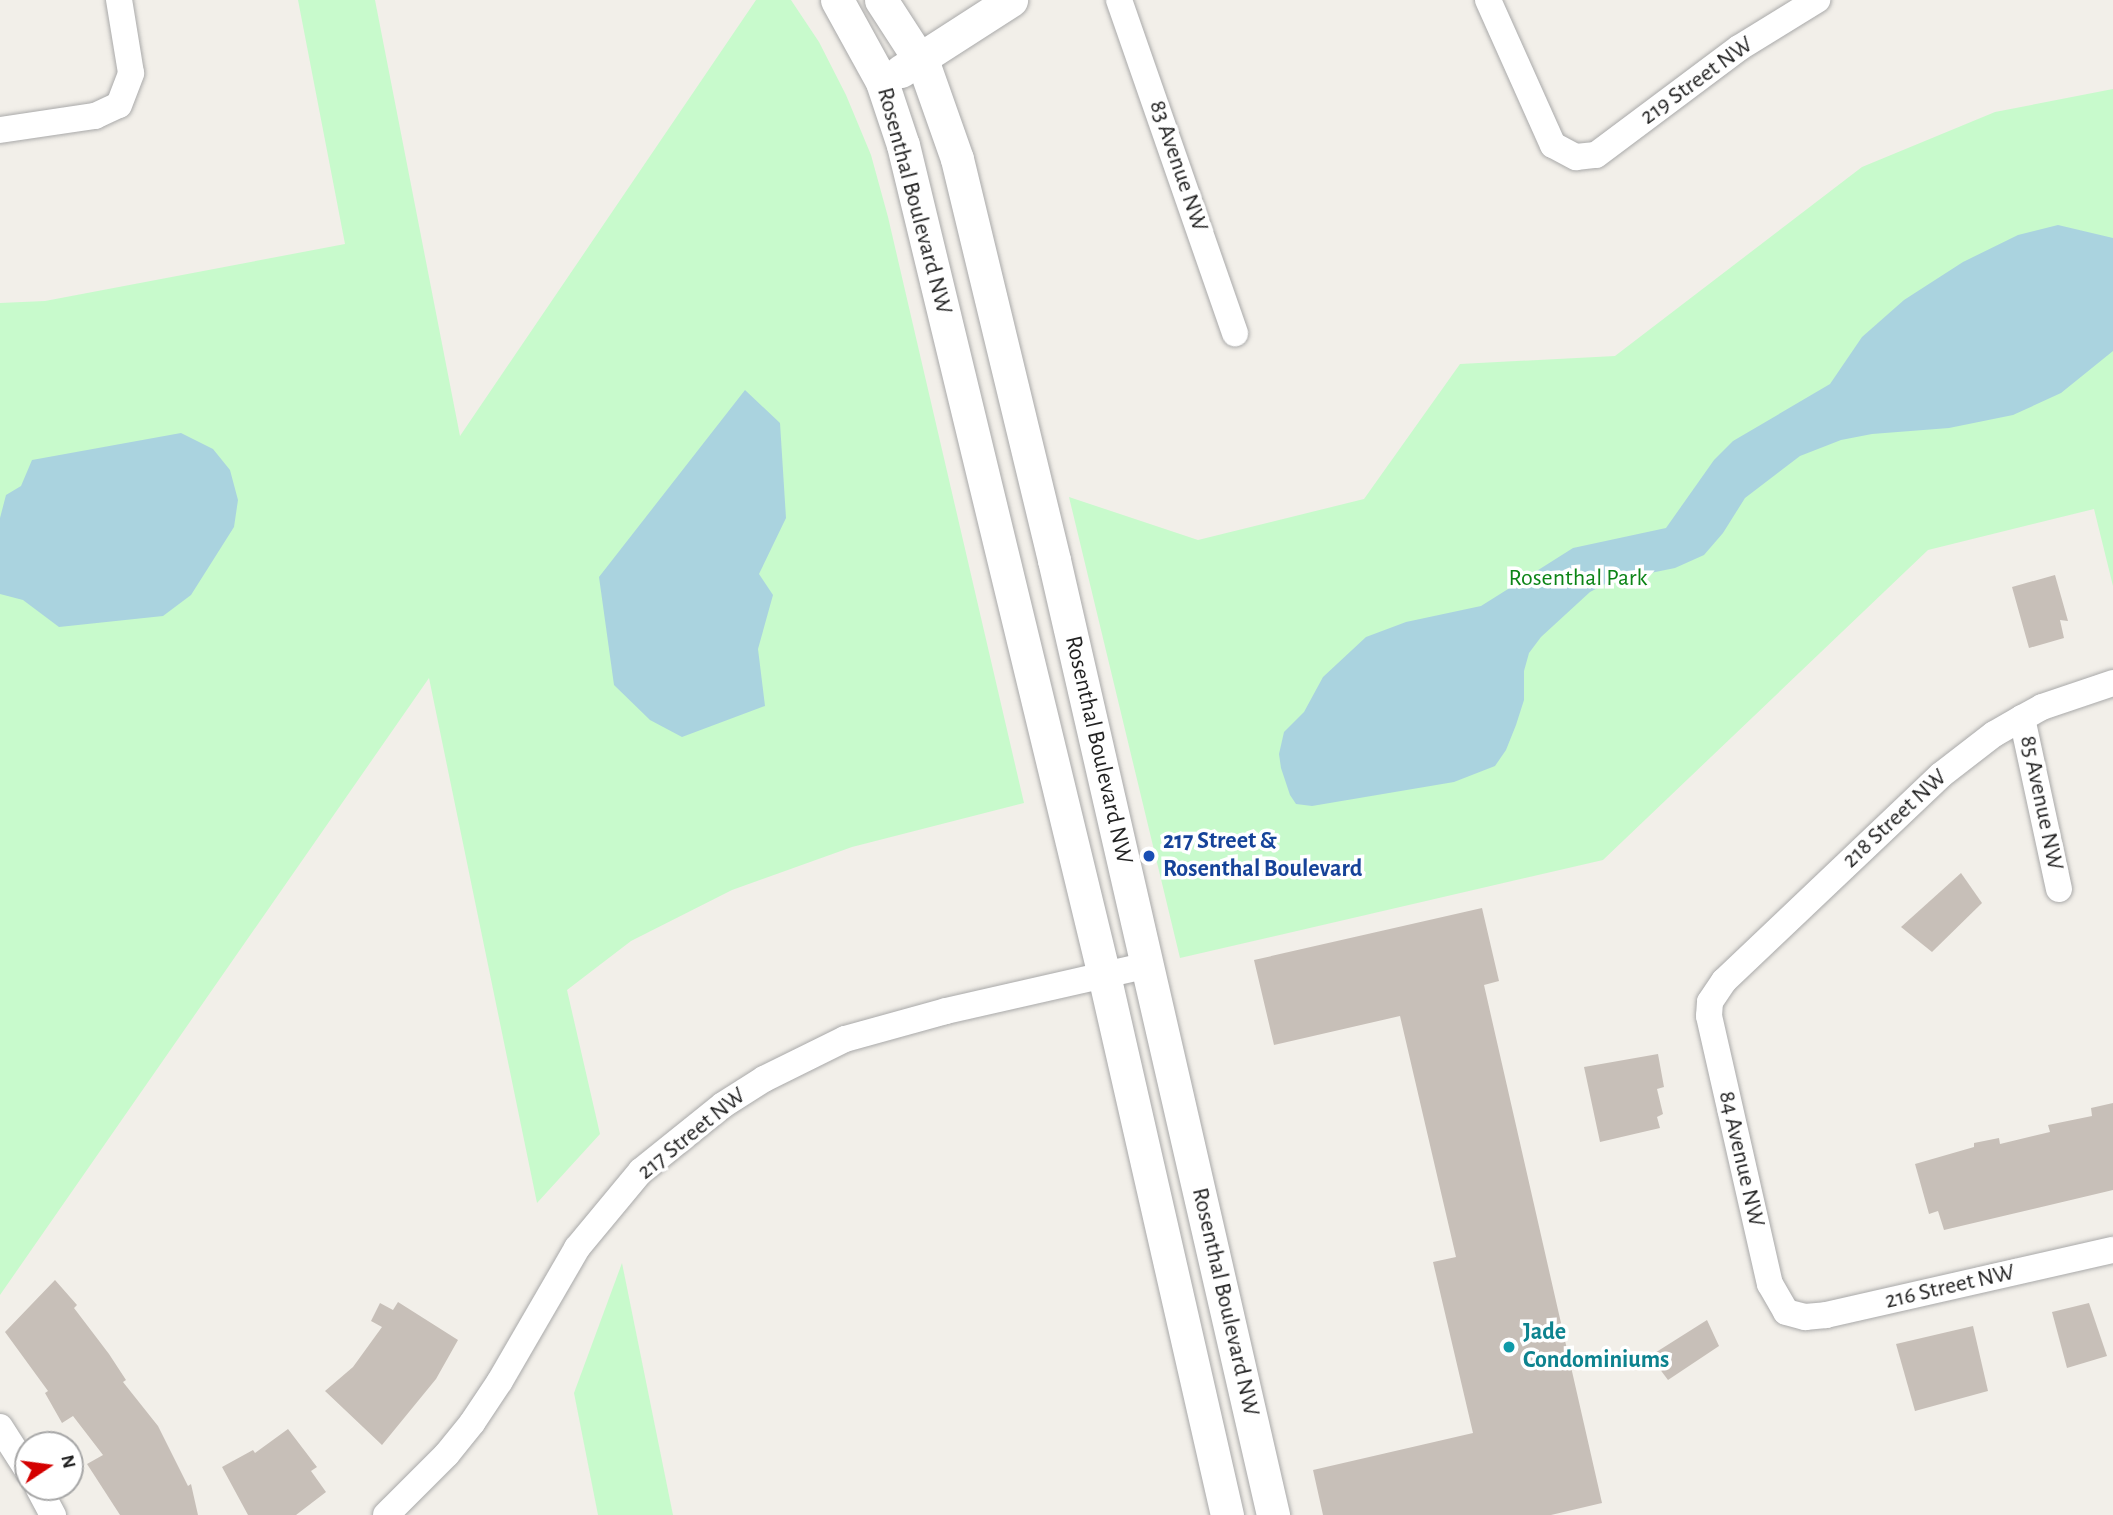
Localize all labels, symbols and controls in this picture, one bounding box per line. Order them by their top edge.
street label: 219 Street NW [1635,30,1759,132]
street label: Rosenthal Boulevard NW [870,85,958,317]
street label: 83 Avenue NW [1142,97,1214,235]
park label: Rosenthal Park [1508,565,1648,593]
street label: Rosenthal Boulevard NW [1058,633,1138,867]
street label: 85 Avenue NW [2013,733,2069,873]
street label: 218 Street NW [1837,763,1953,875]
place label: 217 Street & Rosenthal Boulevard [1163,828,1362,884]
marker: 217 Street & Rosenthal Boulevard [1141,848,1157,864]
street label: 217 Street NW [632,1082,752,1186]
street label: 84 Avenue NW [1711,1088,1771,1230]
street label: Rosenthal Boulevard NW [1185,1185,1265,1419]
street label: 216 Street NW [1882,1258,2018,1316]
place label: Jade Condominiums [1523,1319,1669,1375]
marker: Jade Condominiums [1501,1339,1517,1355]
north arrow [14,1431,84,1501]
text: N [57,1453,79,1470]

